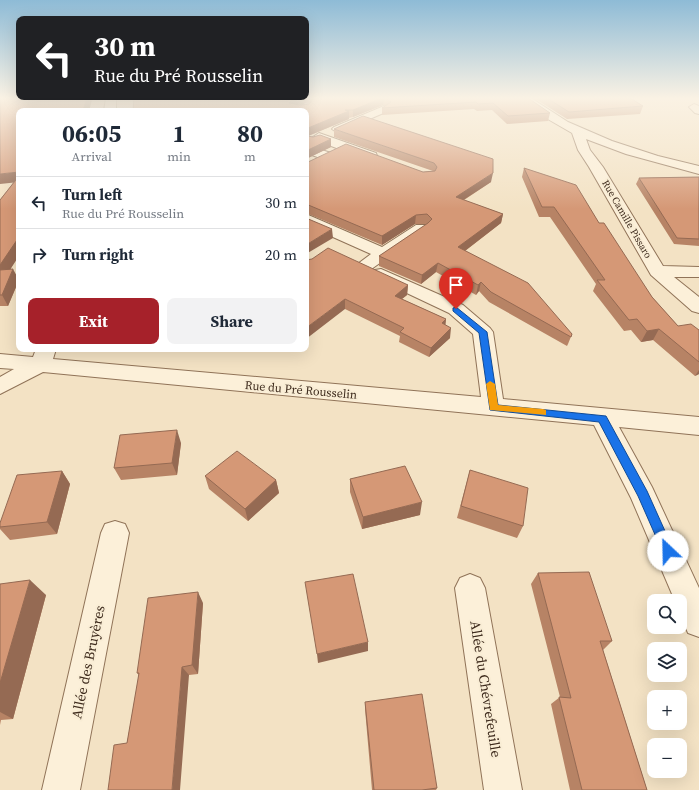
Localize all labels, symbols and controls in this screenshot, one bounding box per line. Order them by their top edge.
text: 30 m [94,27,156,65]
icon: left [28,32,80,84]
text: Rue du Pré Rousselin [94,63,263,88]
text: 06:05 [62,117,121,150]
text: 1 [173,117,186,150]
text: 80 [237,117,263,150]
text: Arrival [72,148,112,165]
text: min [167,148,191,165]
text: m [244,148,256,165]
street label: Rue Camille Pissaro [599,177,655,261]
text: Turn left [62,184,122,205]
icon: left [28,192,50,214]
text: 30 m [265,192,297,213]
text: Rue du Pré Rousselin [62,205,184,222]
icon: right [28,244,50,266]
text: Turn right [62,244,134,265]
text: 20 m [265,244,297,265]
pin [439,268,473,309]
icon: arrive [445,274,467,296]
button: Exit [28,298,159,344]
button: Share [167,298,297,344]
street label: Rue du Pré Rousselin [244,377,358,403]
position arrow [647,530,689,572]
map controls [647,594,687,778]
button: search [647,594,687,634]
street label: Allée des Bruyères [66,604,110,720]
street label: Allée du Chévrefeuille [465,619,507,759]
button: layers [647,642,687,682]
button: + [647,690,687,730]
button: − [647,738,687,778]

